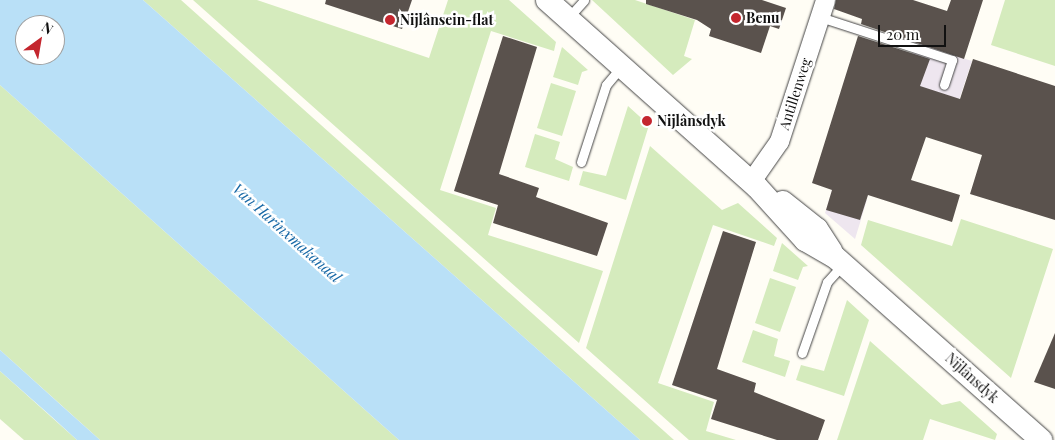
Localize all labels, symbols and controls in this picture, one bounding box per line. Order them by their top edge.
place label: Benu [746,10,779,26]
place label: Nijlânsein-flat [400,12,493,28]
marker: Benu [730,12,742,24]
marker: Nijlânsein-flat [384,14,396,26]
north arrow [15,15,65,65]
scale bar [880,15,948,47]
text: N [38,17,57,38]
text: 20 m [886,24,919,44]
street label: Antillenweg [775,56,815,132]
place label: Nijlânsdyk [657,113,726,129]
marker: Nijlânsdyk [641,115,653,127]
water label: Van Harinxmakanaal [229,180,345,286]
street label: Nijlânsdyk [942,350,1002,406]

